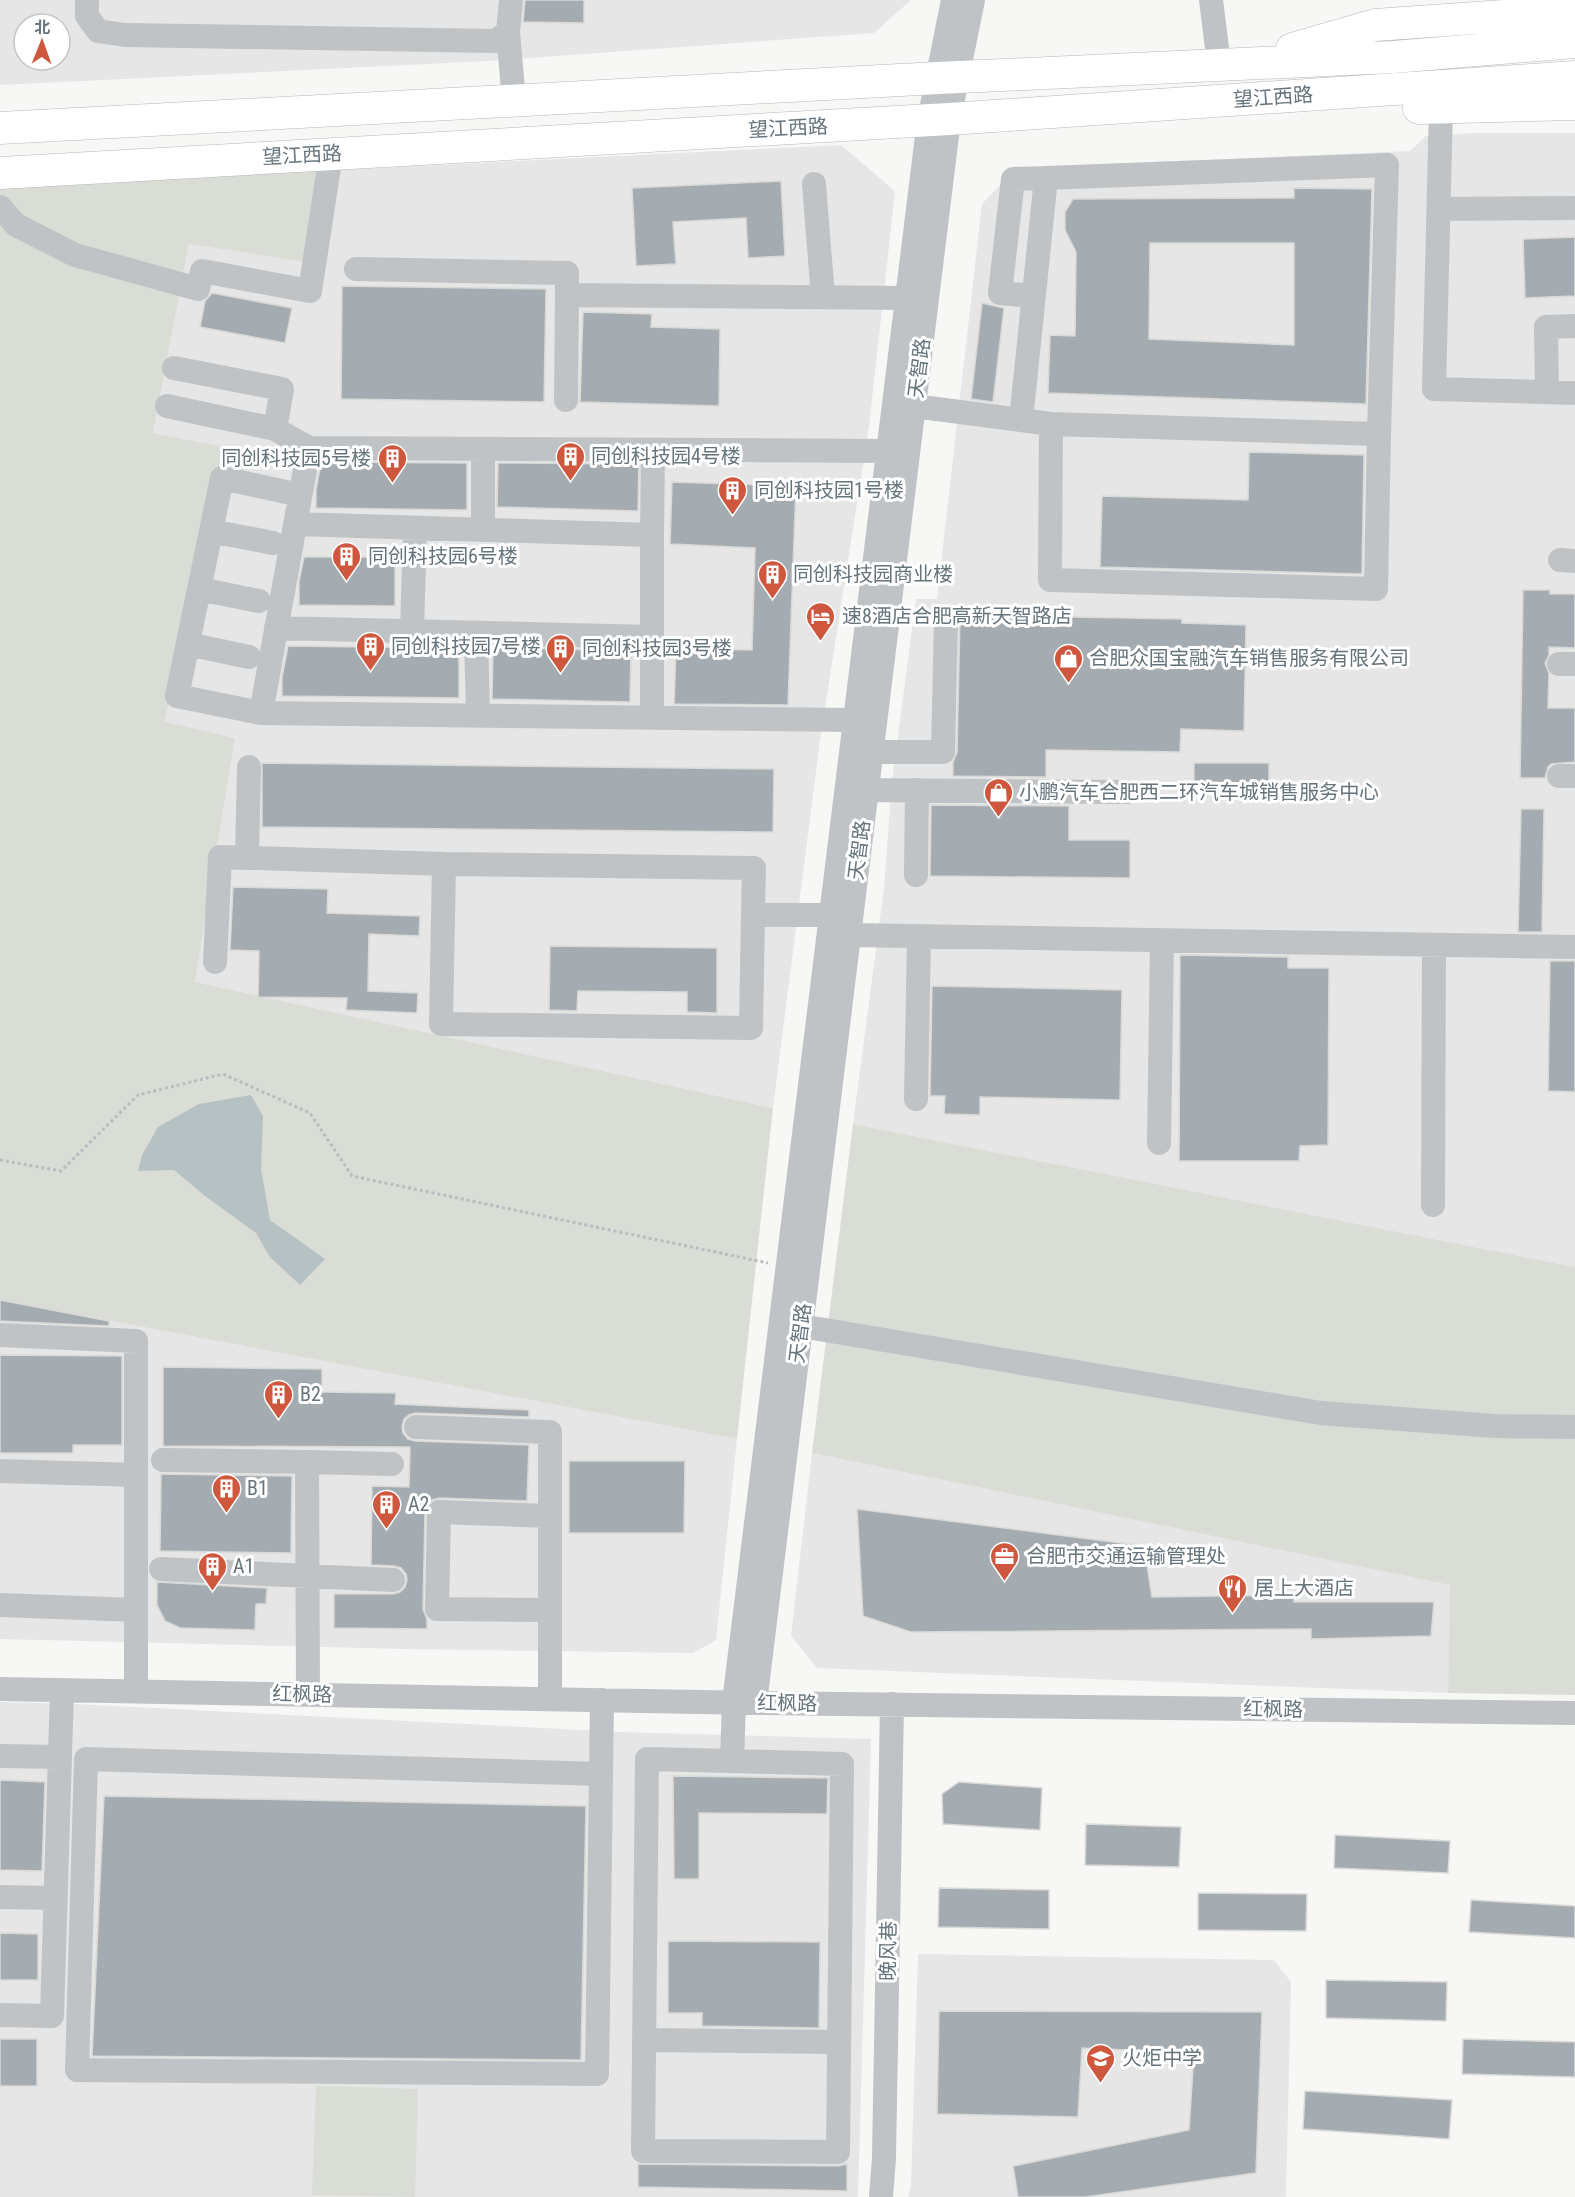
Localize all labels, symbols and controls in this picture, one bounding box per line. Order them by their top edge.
north arrow [12,12,72,72]
text: 北 [34,18,50,37]
street label: 望江西路 [1232,82,1314,112]
street label: 望江西路 [747,114,829,142]
street label: 望江西路 [261,141,343,169]
street label: 天智路 [903,337,935,399]
building icon: 同创科技园4号楼 [554,440,586,482]
building icon: 同创科技园5号楼 [376,442,408,484]
place label: 同创科技园4号楼 [591,444,741,468]
place label: 同创科技园5号楼 [221,446,371,470]
building icon: 同创科技园1号楼 [717,474,749,516]
place label: 同创科技园1号楼 [754,478,904,502]
building icon: 同创科技园6号楼 [331,540,363,582]
place label: 同创科技园6号楼 [368,544,518,568]
building icon: 同创科技园商业楼 [756,558,788,600]
place label: 同创科技园商业楼 [793,562,953,586]
hotel icon: 速8酒店合肥高新天智路店 [805,600,837,642]
place label: 速8酒店合肥高新天智路店 [842,604,1072,628]
building icon: 同创科技园7号楼 [354,630,386,672]
building icon: 同创科技园3号楼 [545,632,577,674]
place label: 同创科技园7号楼 [391,634,541,658]
place label: 同创科技园3号楼 [582,636,732,660]
shop icon: 合肥众国宝融汽车销售服务有限公司 [1052,642,1084,684]
place label: 合肥众国宝融汽车销售服务有限公司 [1089,646,1409,670]
shop icon: 小鹏汽车合肥西二环汽车城销售服务中心 [982,776,1014,818]
place label: 小鹏汽车合肥西二环汽车城销售服务中心 [1019,780,1379,804]
street label: 天智路 [843,819,875,881]
street label: 天智路 [784,1302,816,1364]
building icon: B2 [263,1378,295,1420]
place label: B2 [300,1382,321,1406]
building icon: B1 [210,1472,242,1514]
place label: B1 [247,1476,268,1500]
building icon: A2 [371,1488,403,1530]
place label: A2 [408,1492,430,1516]
office icon: 合肥市交通运输管理处 [989,1540,1021,1582]
place label: 合肥市交通运输管理处 [1026,1544,1226,1568]
building icon: A1 [196,1550,228,1592]
place label: A1 [233,1554,254,1578]
restaurant icon: 居上大酒店 [1217,1572,1249,1614]
place label: 居上大酒店 [1254,1576,1354,1600]
street label: 红枫路 [272,1681,332,1707]
street label: 红枫路 [757,1690,817,1716]
street label: 红枫路 [1243,1696,1303,1722]
street label: 晚风巷 [875,1921,901,1981]
school or university icon: 火炬中学 [1085,2042,1117,2084]
place label: 火炬中学 [1122,2046,1202,2070]

